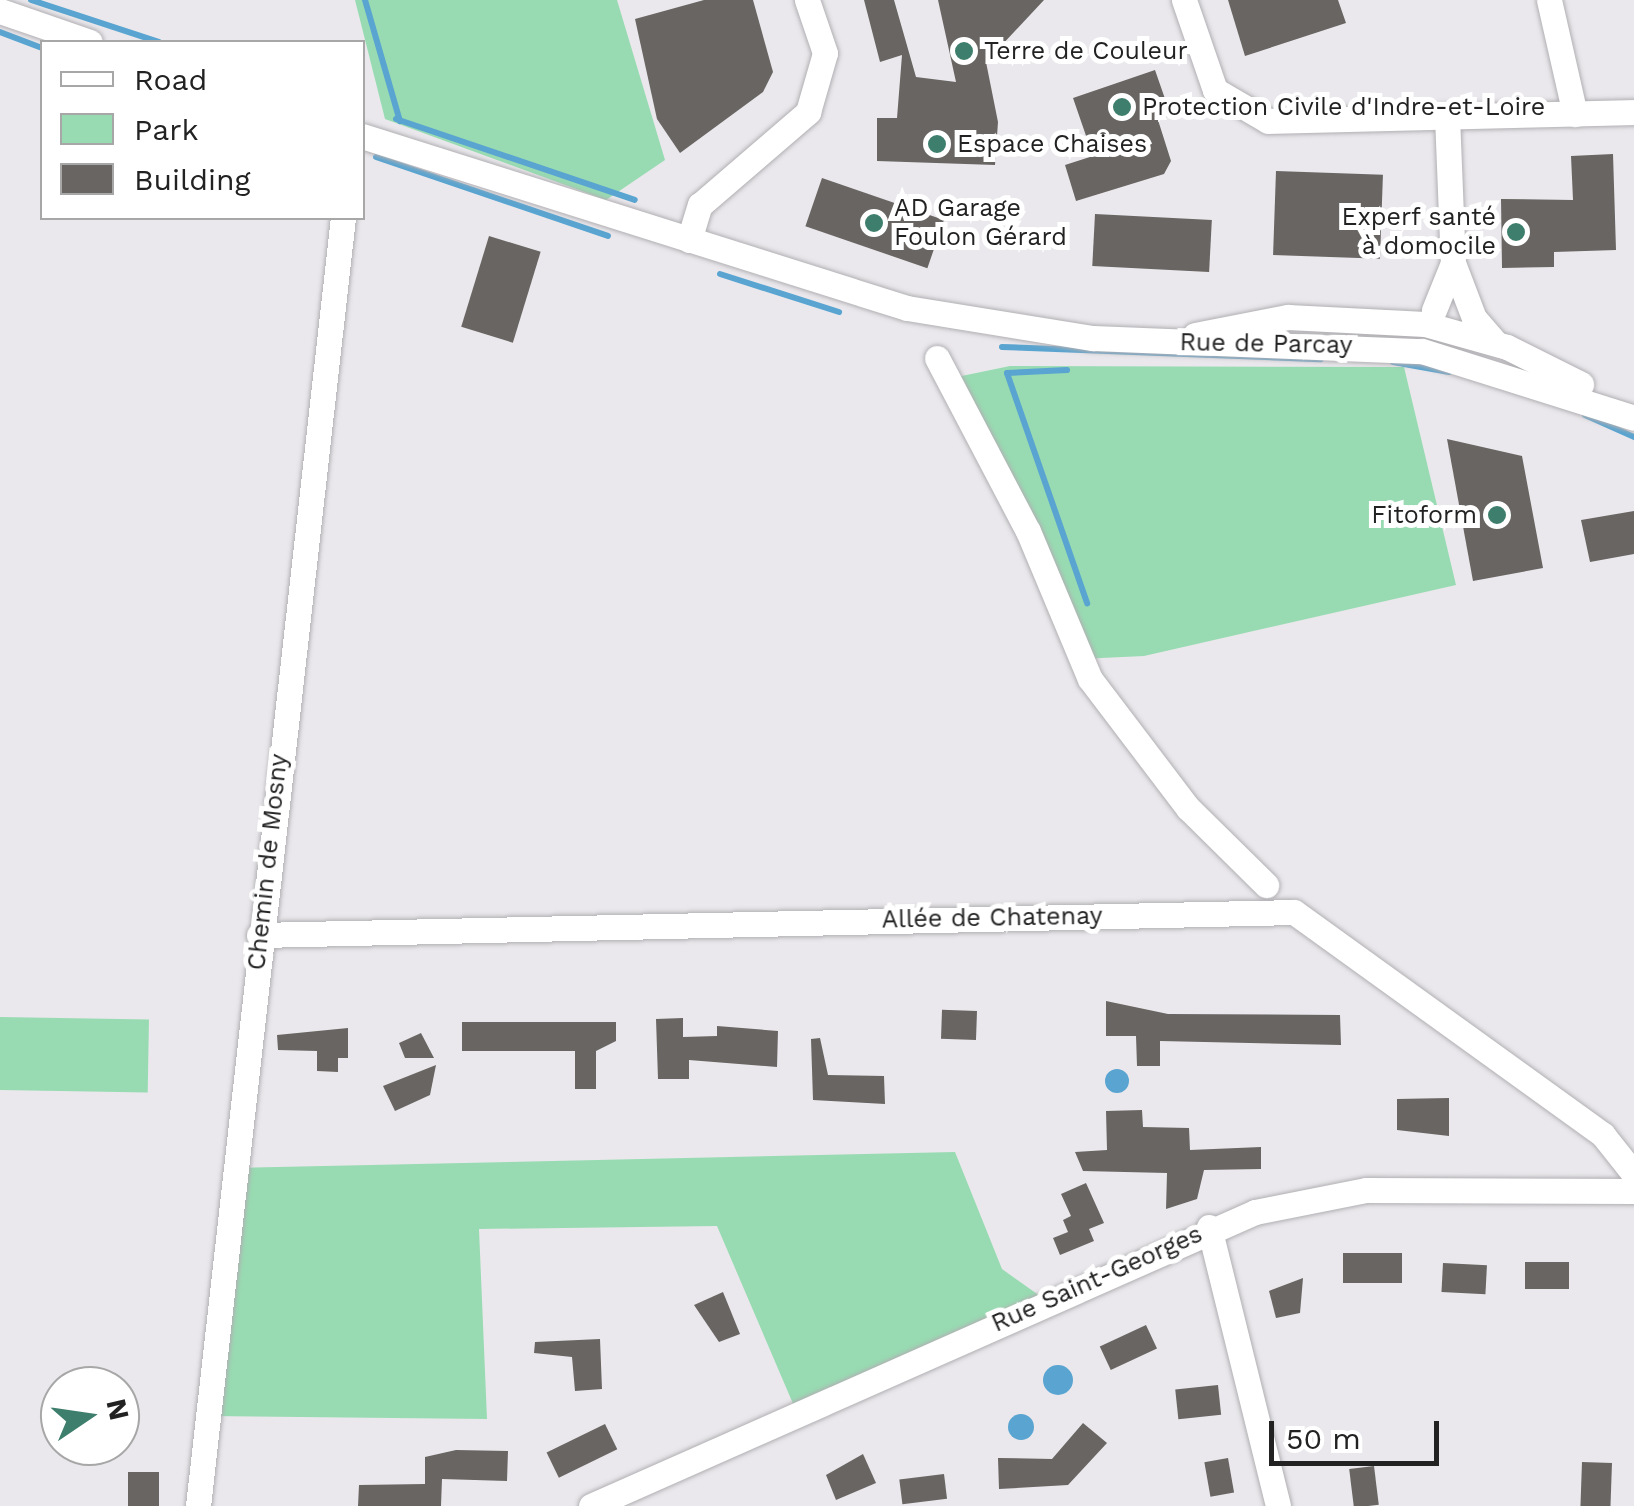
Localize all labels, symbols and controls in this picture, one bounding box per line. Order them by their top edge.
place label: Terre de Couleur [984,36,1188,66]
legend [40,40,365,220]
marker: Terre de Couleur [953,40,975,62]
text: Road [134,62,207,97]
place label: Protection Civile d'Indre-et-Loire [1142,92,1545,122]
marker: Protection Civile d'Indre-et-Loire [1111,96,1133,118]
text: Park [134,112,199,147]
place label: Espace Chaises [957,129,1147,159]
marker: Espace Chaises [926,133,948,155]
text: Building [134,162,251,197]
place label: AD Garage Foulon Gérard [894,194,1067,253]
place label: Experf santé à domocile [1341,203,1496,262]
marker: AD Garage Foulon Gérard [863,212,885,234]
marker: Experf santé à domocile [1505,221,1527,243]
street label: Rue de Parcay [1179,327,1353,361]
place label: Fitoform [1371,500,1477,530]
marker: Fitoform [1486,504,1508,526]
street label: Chemin de Mosny [242,752,294,972]
street label: Allée de Chatenay [881,901,1103,935]
street label: Rue Saint-Georges [987,1219,1207,1339]
north arrow [40,1366,140,1466]
text: N [99,1396,136,1423]
scale bar [1274,1401,1444,1463]
text: 50 m [1286,1421,1361,1456]

